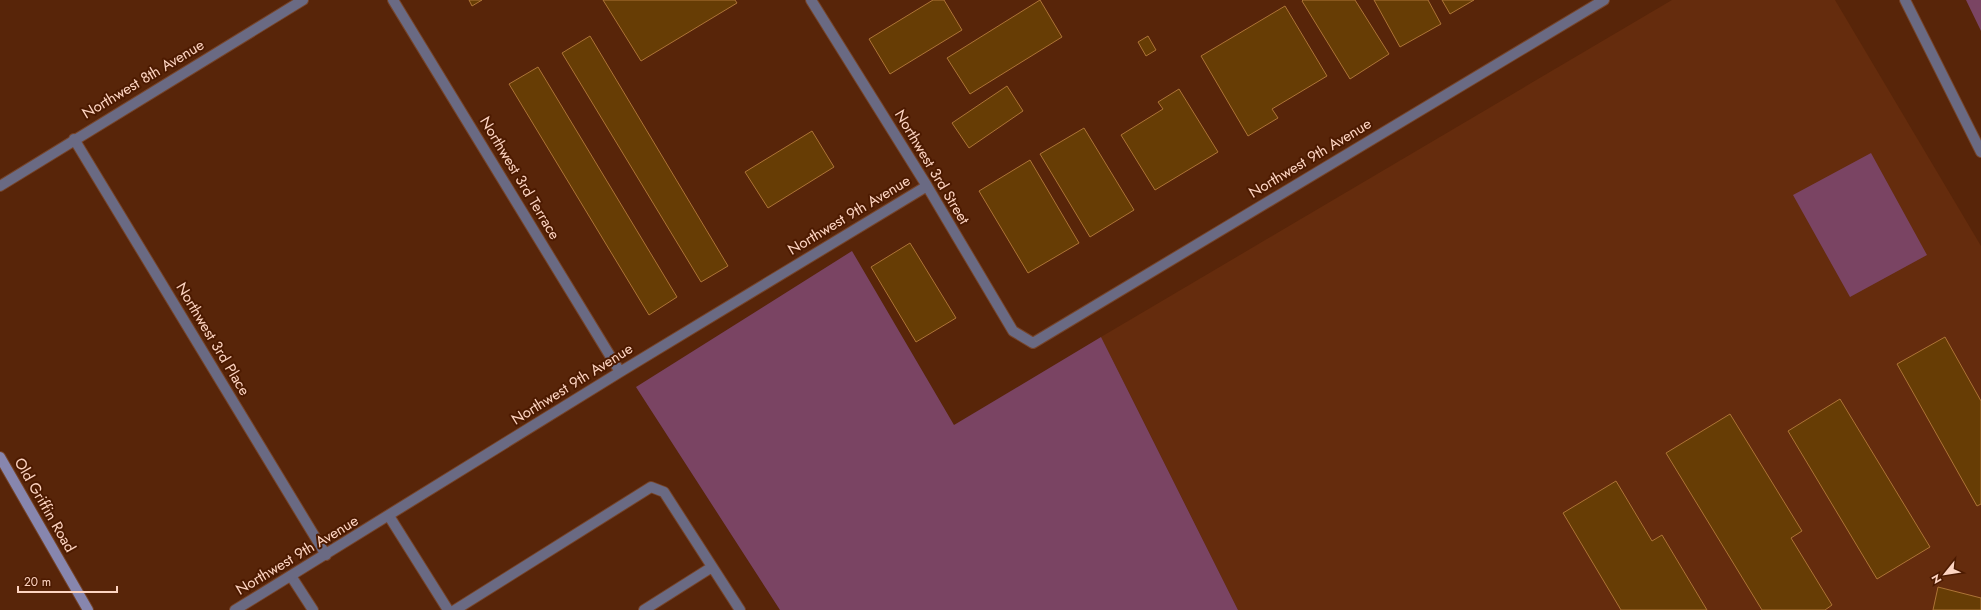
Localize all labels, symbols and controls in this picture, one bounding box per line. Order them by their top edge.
street label: Northwest 8th Avenue [78,34,209,124]
street label: Northwest 3rd Street [889,105,975,229]
street label: Northwest 3rd Terrace [474,112,566,244]
street label: Northwest 9th Avenue [1245,112,1376,203]
street label: Northwest 9th Avenue [784,169,915,260]
street label: Northwest 3rd Place [171,278,256,400]
street label: Northwest 9th Avenue [507,338,637,430]
street label: Old Griffin Road [9,453,81,557]
street label: Northwest 9th Avenue [232,509,363,600]
north arrow [1925,554,1965,594]
scale bar [18,568,117,594]
text: N [1927,571,1945,587]
text: 20 m [24,573,51,591]

